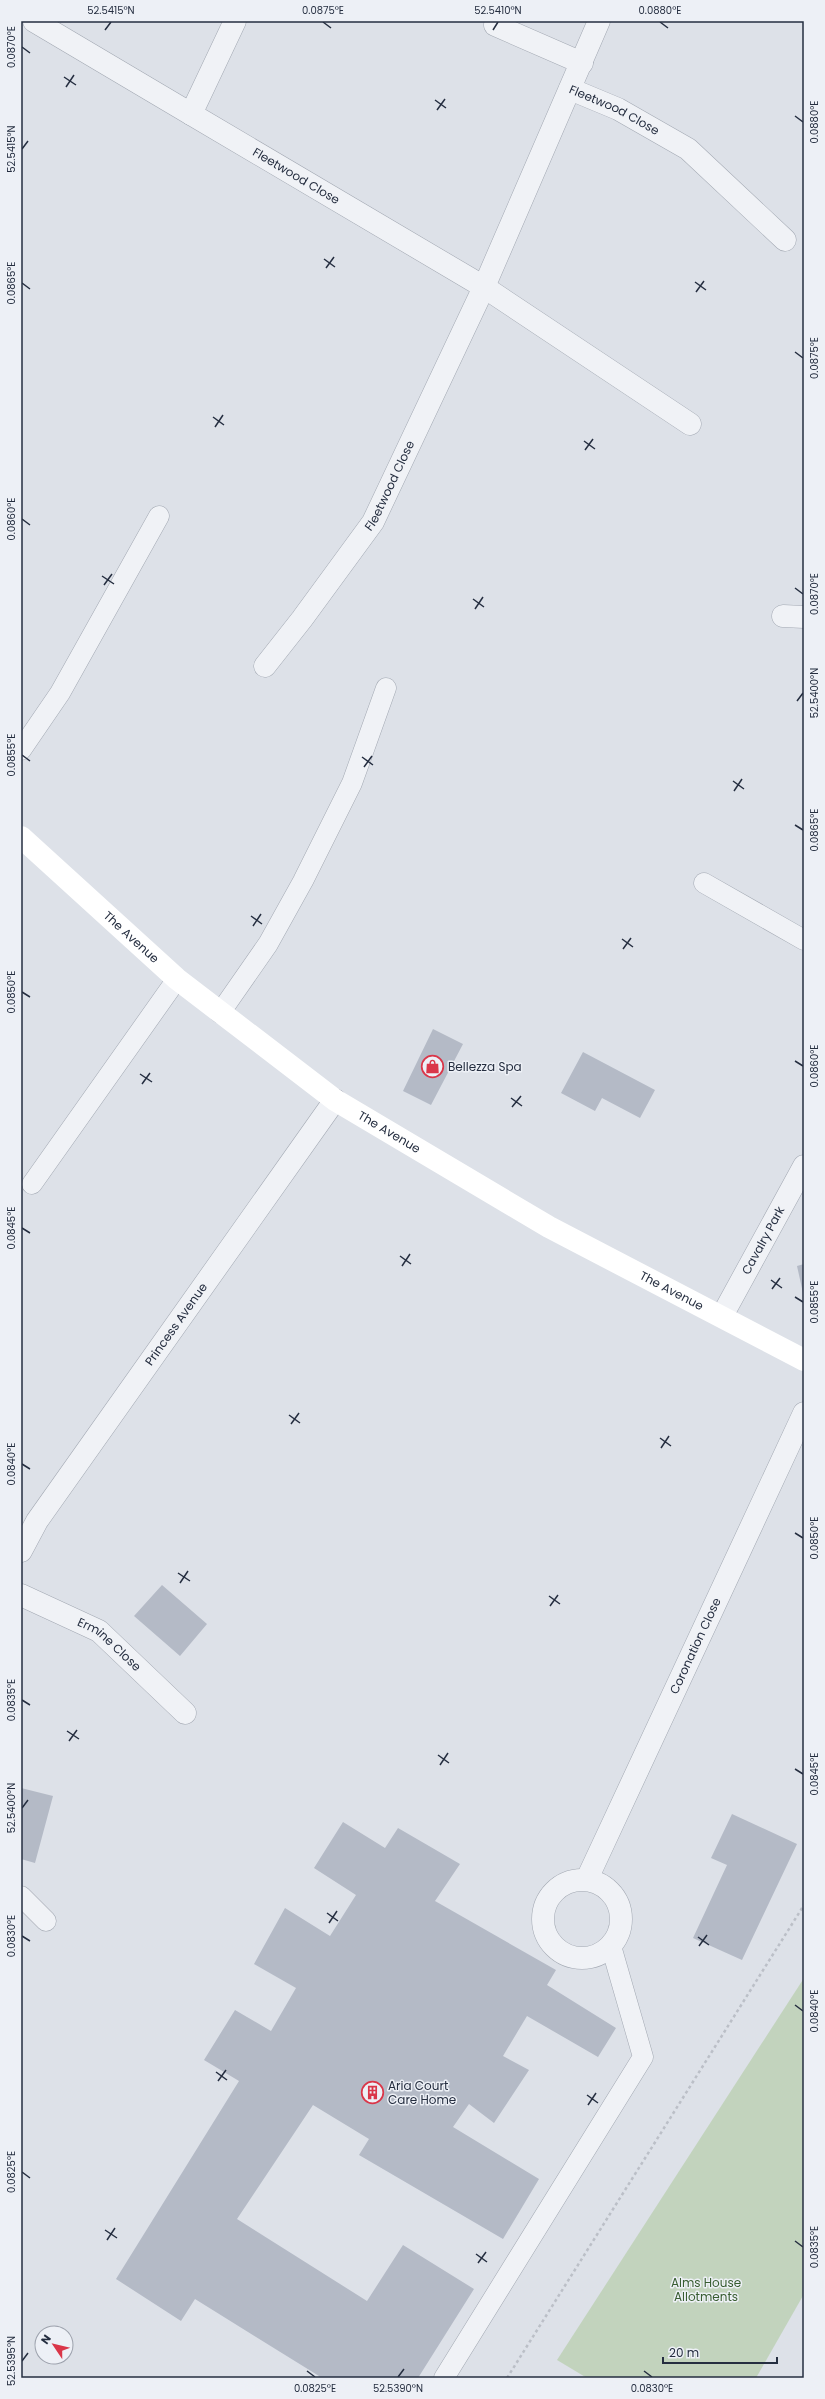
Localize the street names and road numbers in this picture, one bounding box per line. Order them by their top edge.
street label: Fleetwood Close [567,81,663,139]
street label: Fleetwood Close [250,143,343,208]
street label: Fleetwood Close [360,437,418,534]
street label: The Avenue [100,907,163,967]
street label: The Avenue [355,1107,424,1157]
street label: Cavalry Park [737,1202,789,1277]
street label: The Avenue [637,1267,707,1314]
street label: Princess Avenue [141,1279,211,1369]
street label: Coronation Close [665,1595,725,1697]
street label: Ermine Close [75,1613,145,1675]

